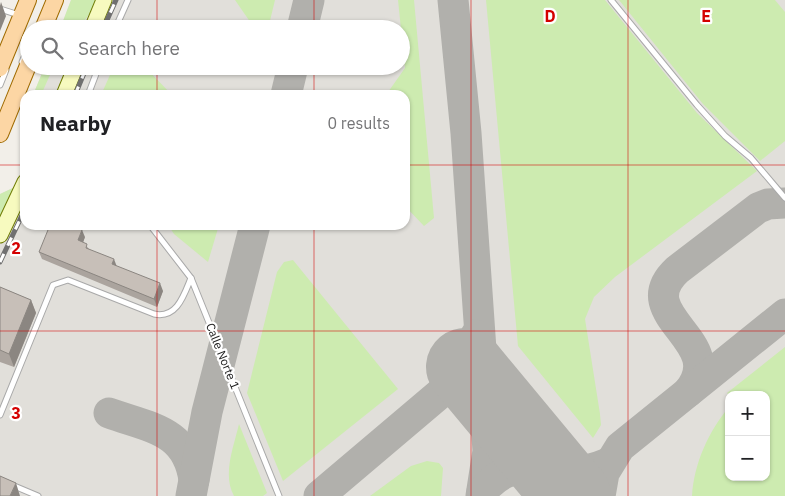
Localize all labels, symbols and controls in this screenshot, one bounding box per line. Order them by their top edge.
text: D [544,6,556,26]
text: E [701,6,711,26]
search box [20,20,410,75]
icon: search [38,34,66,62]
text: Search here [78,36,180,60]
text: Nearby [40,109,111,137]
text: 0 results [327,113,390,133]
text: 2 [11,238,21,258]
street label: Calle Norte 1 [203,321,243,391]
map controls [725,391,770,481]
button: + [725,391,770,436]
text: 3 [11,403,21,423]
button: − [725,436,770,481]

